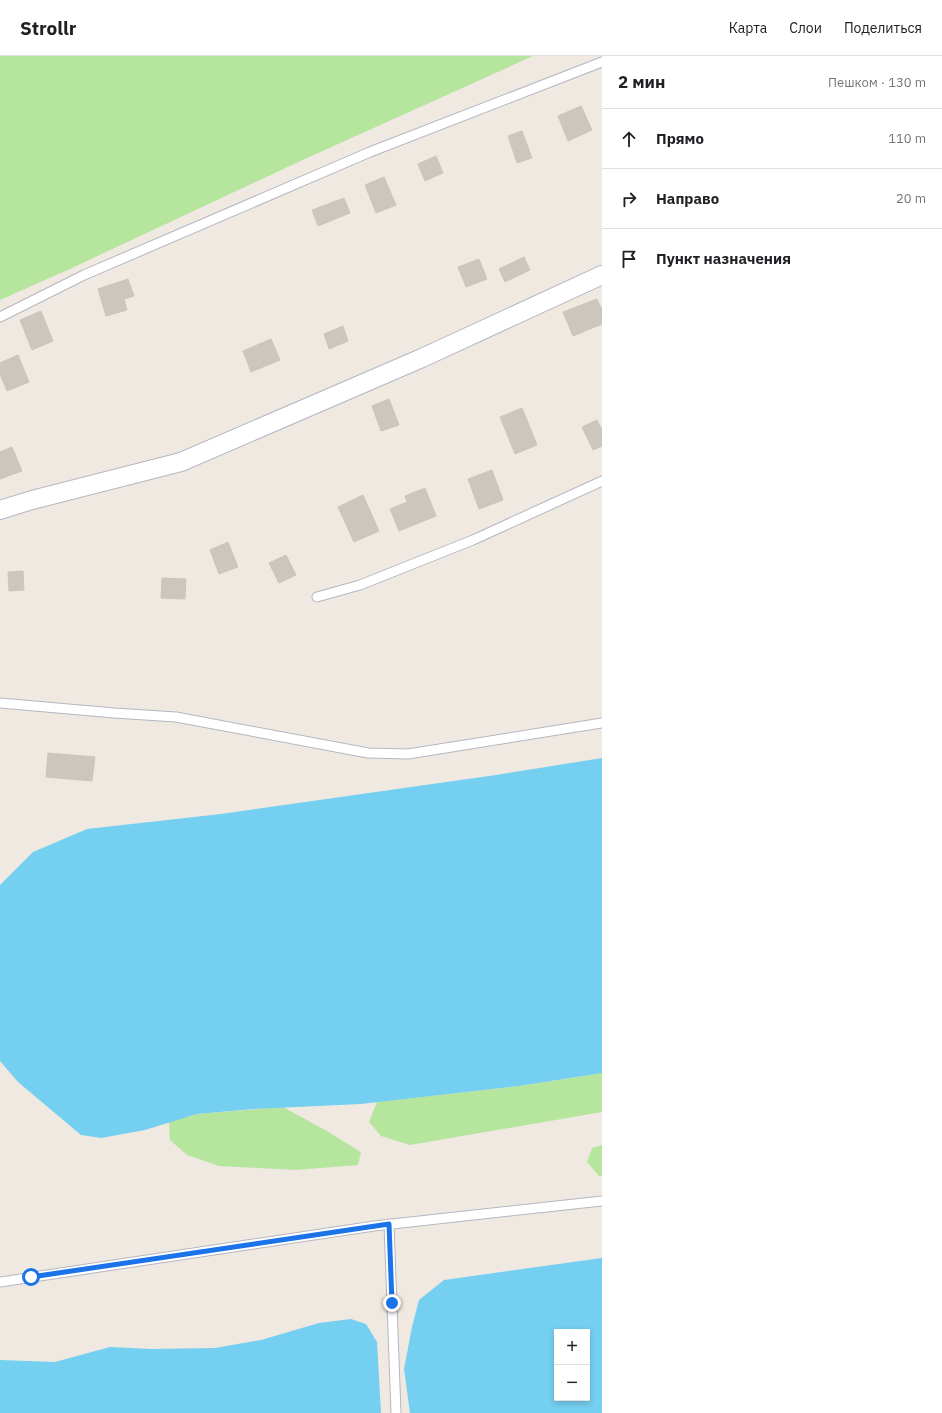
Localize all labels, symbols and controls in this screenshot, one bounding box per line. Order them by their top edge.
text: Strollr [20,16,76,40]
text: Карта [729,19,767,37]
text: Слои [789,19,822,37]
text: Поделиться [844,19,922,37]
text: 2 мин [618,71,665,93]
text: Пешком · 130 m [828,74,926,91]
icon: ahead [618,128,640,150]
text: Прямо [656,129,704,148]
text: 110 m [888,130,926,147]
icon: right [618,188,640,210]
text: Направо [656,189,719,208]
text: 20 m [896,190,926,207]
icon: arrive [618,248,640,270]
text: Пункт назначения [656,249,791,268]
route start [22,1268,40,1286]
route end [383,1294,401,1312]
map controls [554,1329,590,1401]
button: + [554,1329,590,1365]
button: − [554,1365,590,1401]

